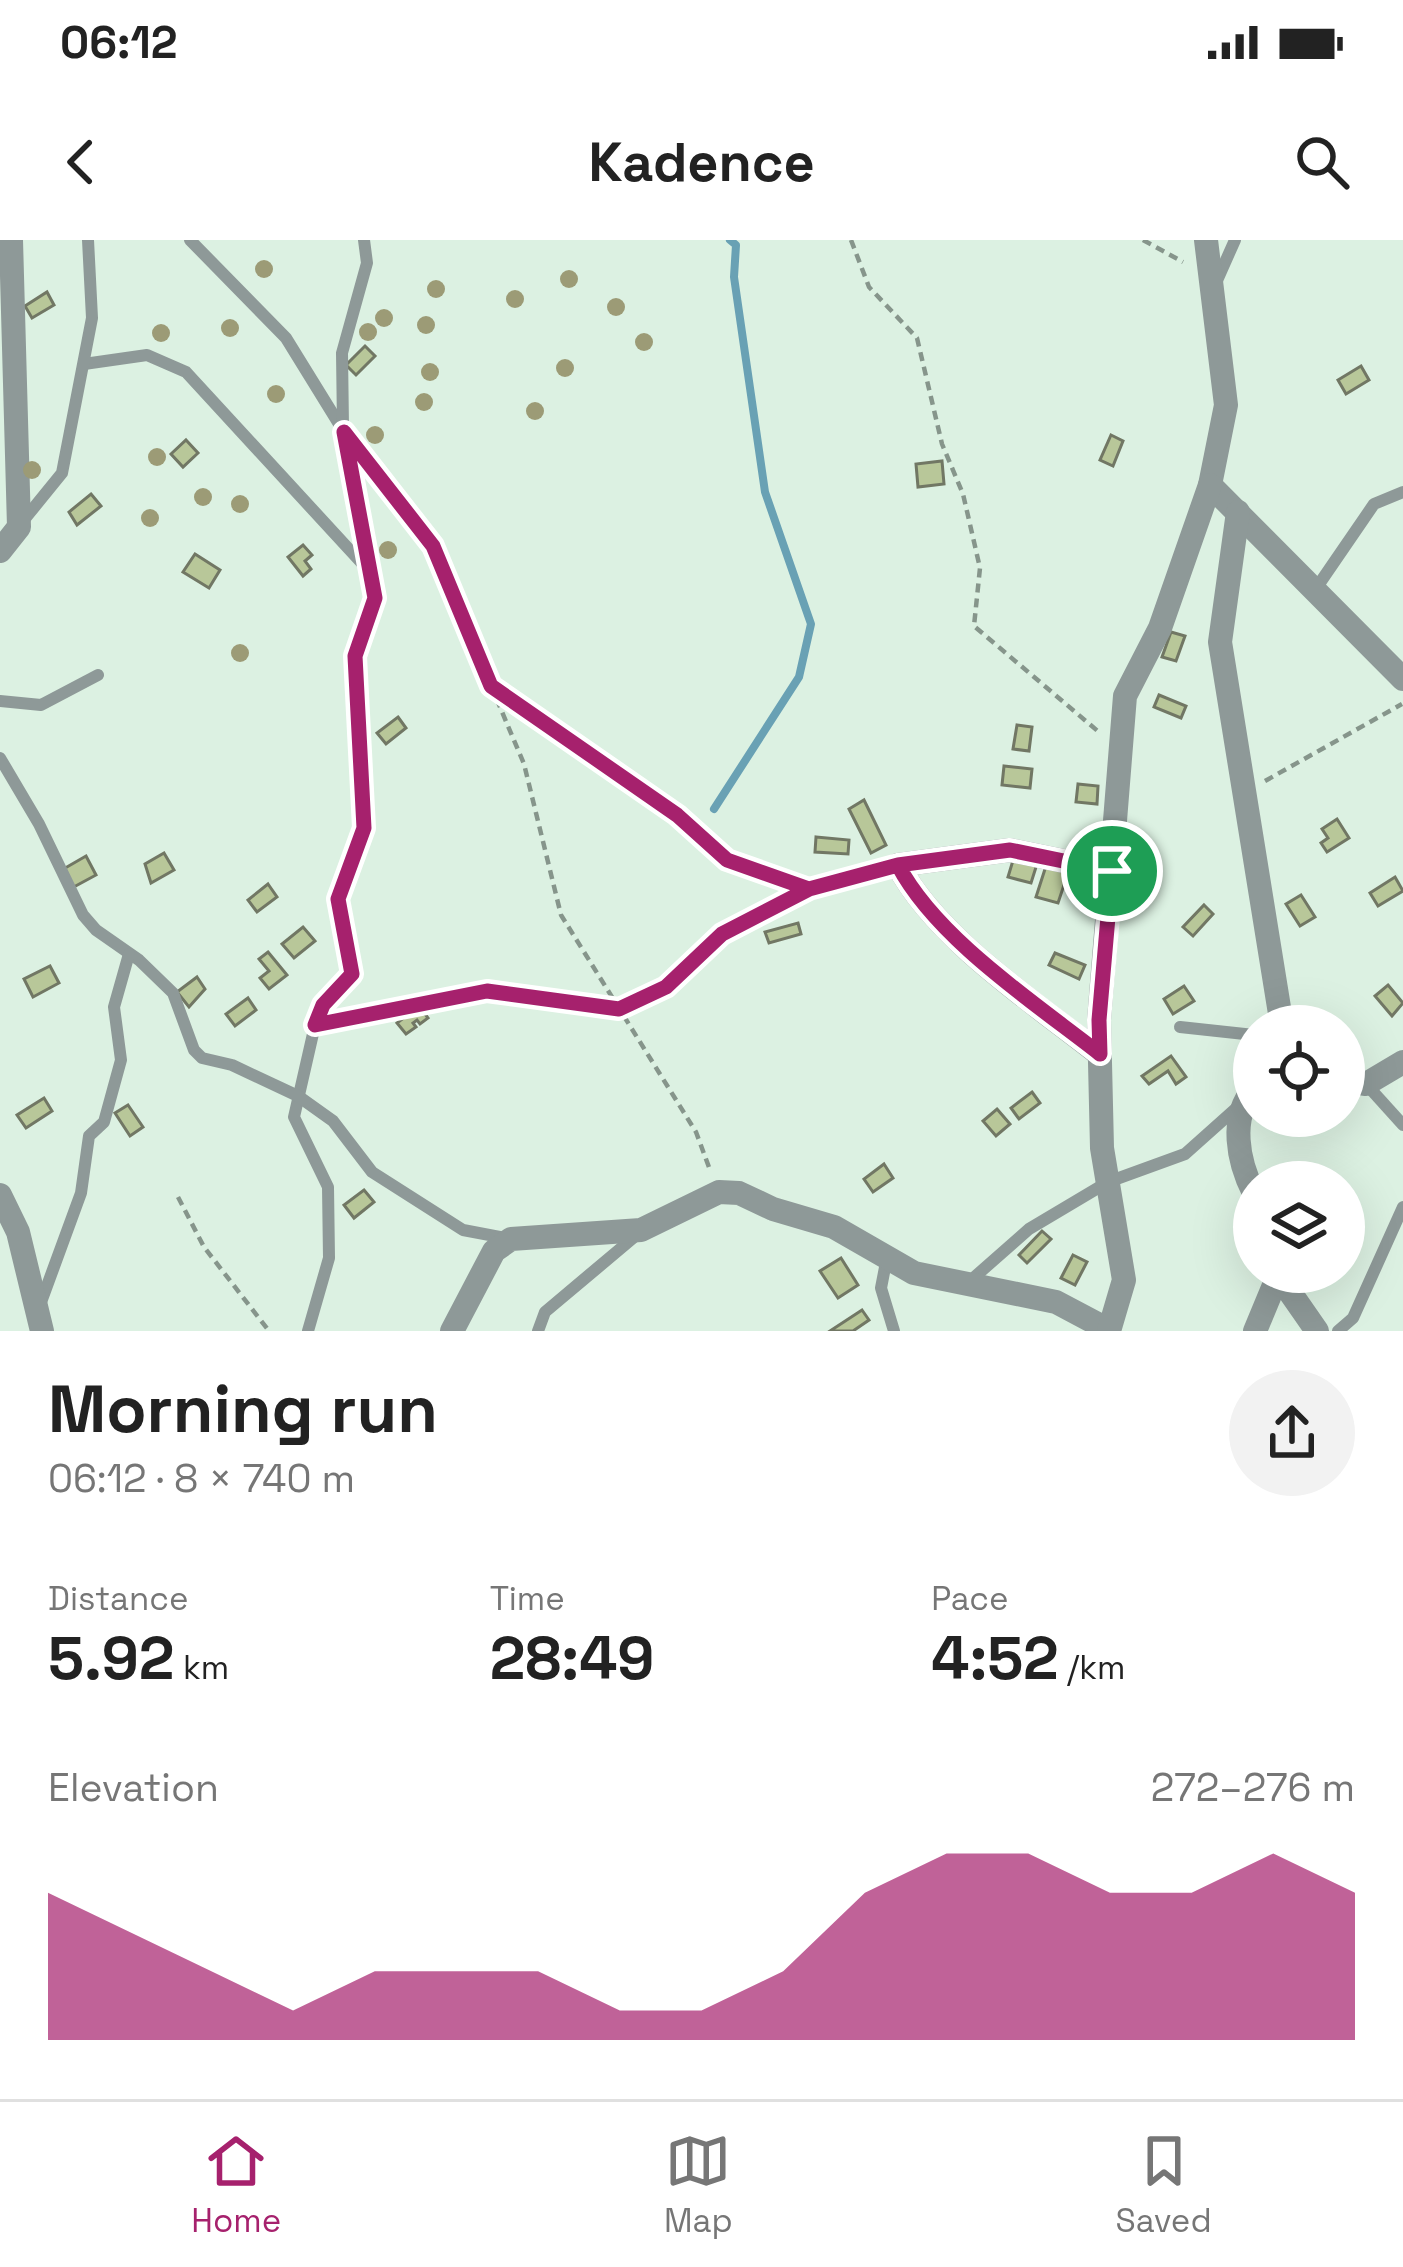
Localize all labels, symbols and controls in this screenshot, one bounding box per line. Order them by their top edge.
text: 06:12 [60,14,177,71]
text: Kadence [588,128,815,197]
icon: back [48,129,114,195]
icon: search [1289,129,1355,195]
pin [1061,820,1163,922]
icon: arrive [1079,838,1145,904]
map controls [1233,1005,1365,1293]
button: locate [1233,1005,1365,1137]
button: layers [1233,1161,1365,1293]
text: Morning run [48,1367,438,1451]
button: share [1229,1370,1355,1496]
text: 06:12 · 8 × 740 m [48,1454,355,1503]
text: Distance [48,1578,189,1620]
text: Time [490,1578,565,1620]
text: Pace [931,1578,1009,1620]
text: 5.92 [48,1620,174,1697]
text: 28:49 [490,1620,654,1697]
text: 4:52 [931,1620,1059,1697]
text: km [174,1647,229,1689]
text: /km [1059,1647,1125,1689]
text: Elevation [48,1763,219,1812]
text: 272–276 m [1151,1763,1355,1812]
tab: Home [191,2128,281,2242]
tab: Map [664,2128,733,2242]
tab: Saved [1115,2128,1212,2242]

